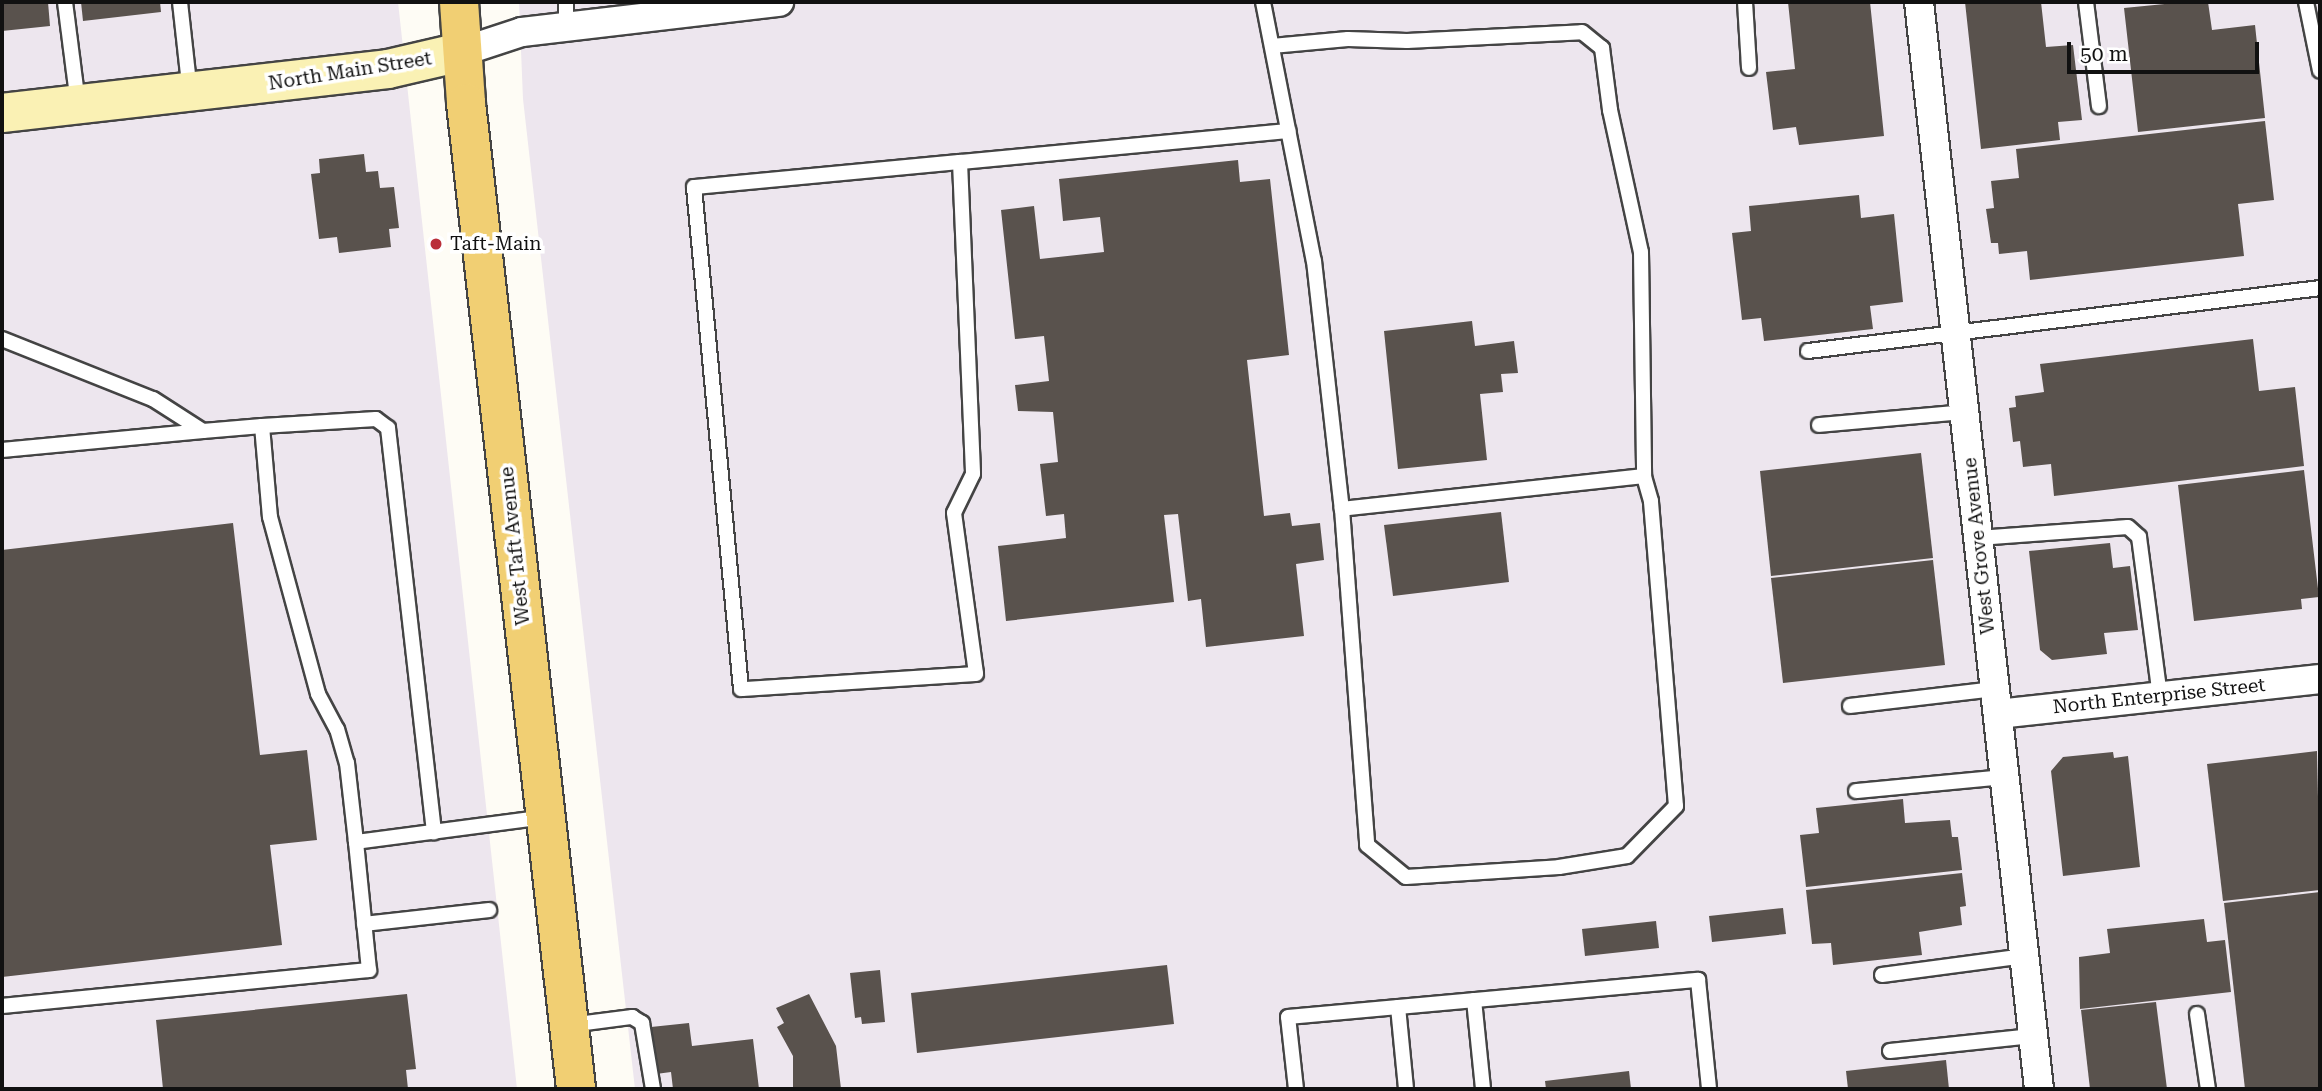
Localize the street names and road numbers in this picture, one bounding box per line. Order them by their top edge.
street label: North Main Street [267,47,433,95]
street label: West Grove Avenue [1958,456,2000,636]
street label: West Taft Avenue [495,466,535,626]
street label: North Enterprise Street [2052,674,2266,718]

